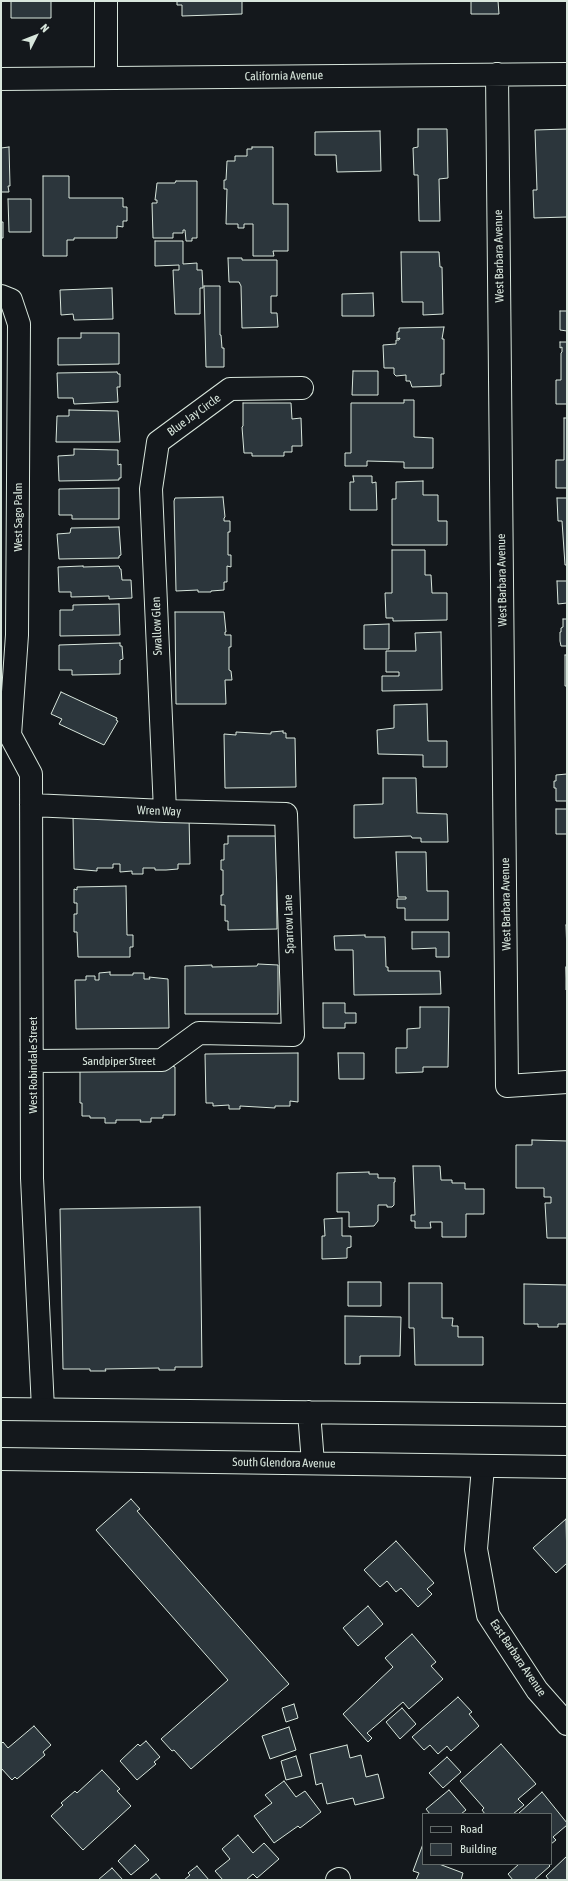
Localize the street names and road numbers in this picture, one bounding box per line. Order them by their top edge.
street label: California Avenue [245,68,323,84]
street label: West Barbara Avenue [491,209,507,303]
street label: Blue Jay Circle [165,391,223,439]
street label: West Sago Palm [11,483,25,551]
street label: West Barbara Avenue [494,533,510,627]
street label: Swallow Glen [149,596,165,656]
street label: Wren Way [137,803,181,819]
street label: West Barbara Avenue [498,857,514,951]
street label: Sparrow Lane [281,894,297,954]
street label: West Robindale Street [26,1017,40,1113]
street label: Sandpiper Street [82,1054,156,1068]
street label: South Glendora Avenue [232,1455,336,1471]
street label: East Barbara Avenue [487,1617,549,1699]

